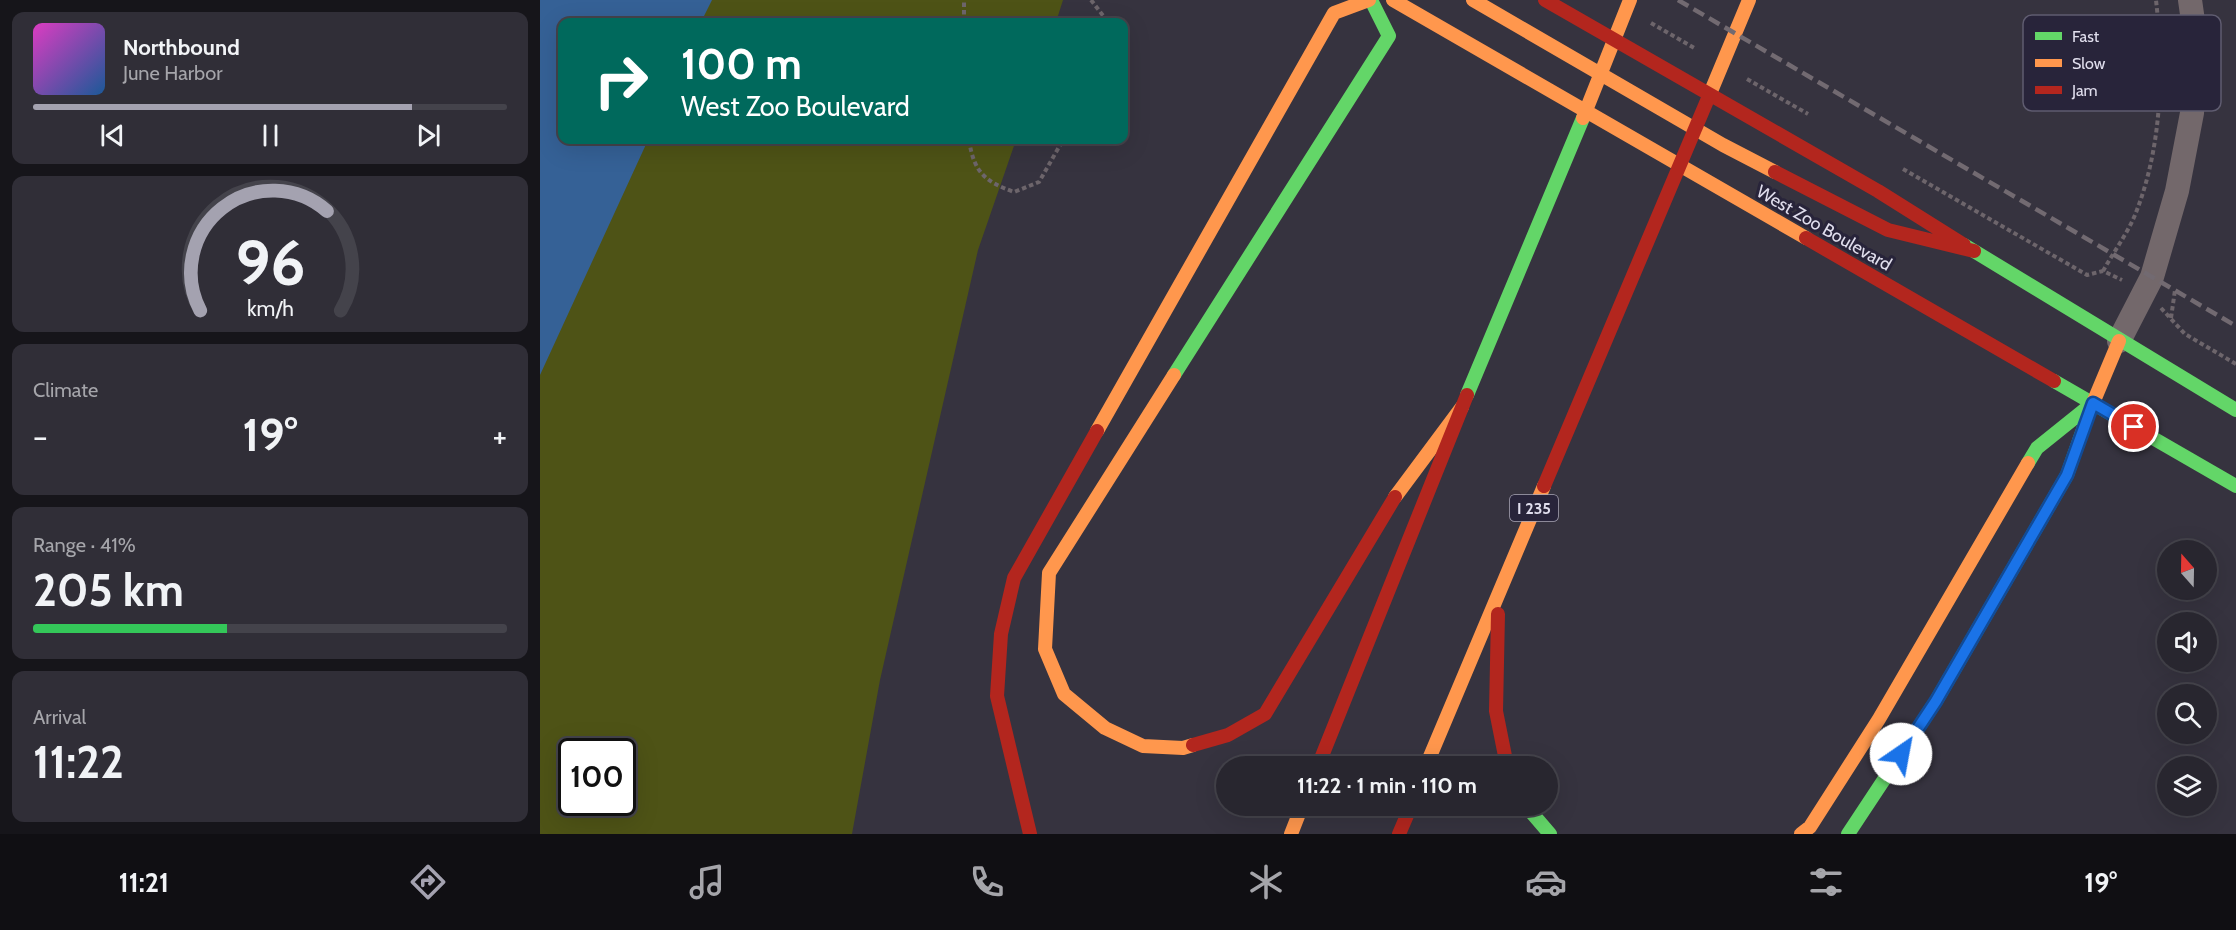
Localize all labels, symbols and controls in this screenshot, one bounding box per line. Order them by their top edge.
legend [2023,15,2221,111]
text: Fast [2072,27,2100,46]
text: Northbound [123,34,240,61]
text: 100 m [681,38,802,90]
icon: right [582,42,660,120]
text: Slow [2072,54,2106,73]
text: June Harbor [123,61,223,85]
text: Jam [2071,81,2098,100]
text: West Zoo Boulevard [681,90,910,123]
icon: previous [96,119,129,152]
icon: pause [254,119,287,152]
icon: next [412,119,445,152]
street label: West Zoo Boulevard [1752,180,1896,276]
text: 96 [235,225,305,301]
text: km/h [247,295,293,321]
text: Climate [33,378,98,402]
pin [2108,401,2159,452]
text: 19° [243,408,297,462]
icon: arrive [2117,410,2150,443]
text: − [33,416,48,456]
text: + [492,416,507,456]
road number: I 235 [1510,495,1558,521]
text: Range · 41% [33,533,136,557]
north arrow [2157,540,2217,600]
map controls [2157,540,2217,816]
text: 205 km [33,563,184,617]
button: sound [2157,612,2217,672]
button: search [2157,684,2217,744]
text: Arrival [33,705,86,729]
position arrow [1869,722,1933,786]
text: 11:22 [33,735,124,789]
speed limit sign: 100 [558,738,636,816]
button: layers [2157,756,2217,816]
text: 11:22 · 1 min · 110 m [1297,772,1477,799]
icon: directions [407,861,449,903]
icon: music [686,861,728,903]
icon: phone [966,861,1008,903]
icon: climate [1245,861,1287,903]
icon: car [1525,861,1567,903]
icon: filters [1805,861,1847,903]
text: 11:21 [119,866,169,899]
text: 19° [2084,866,2117,899]

